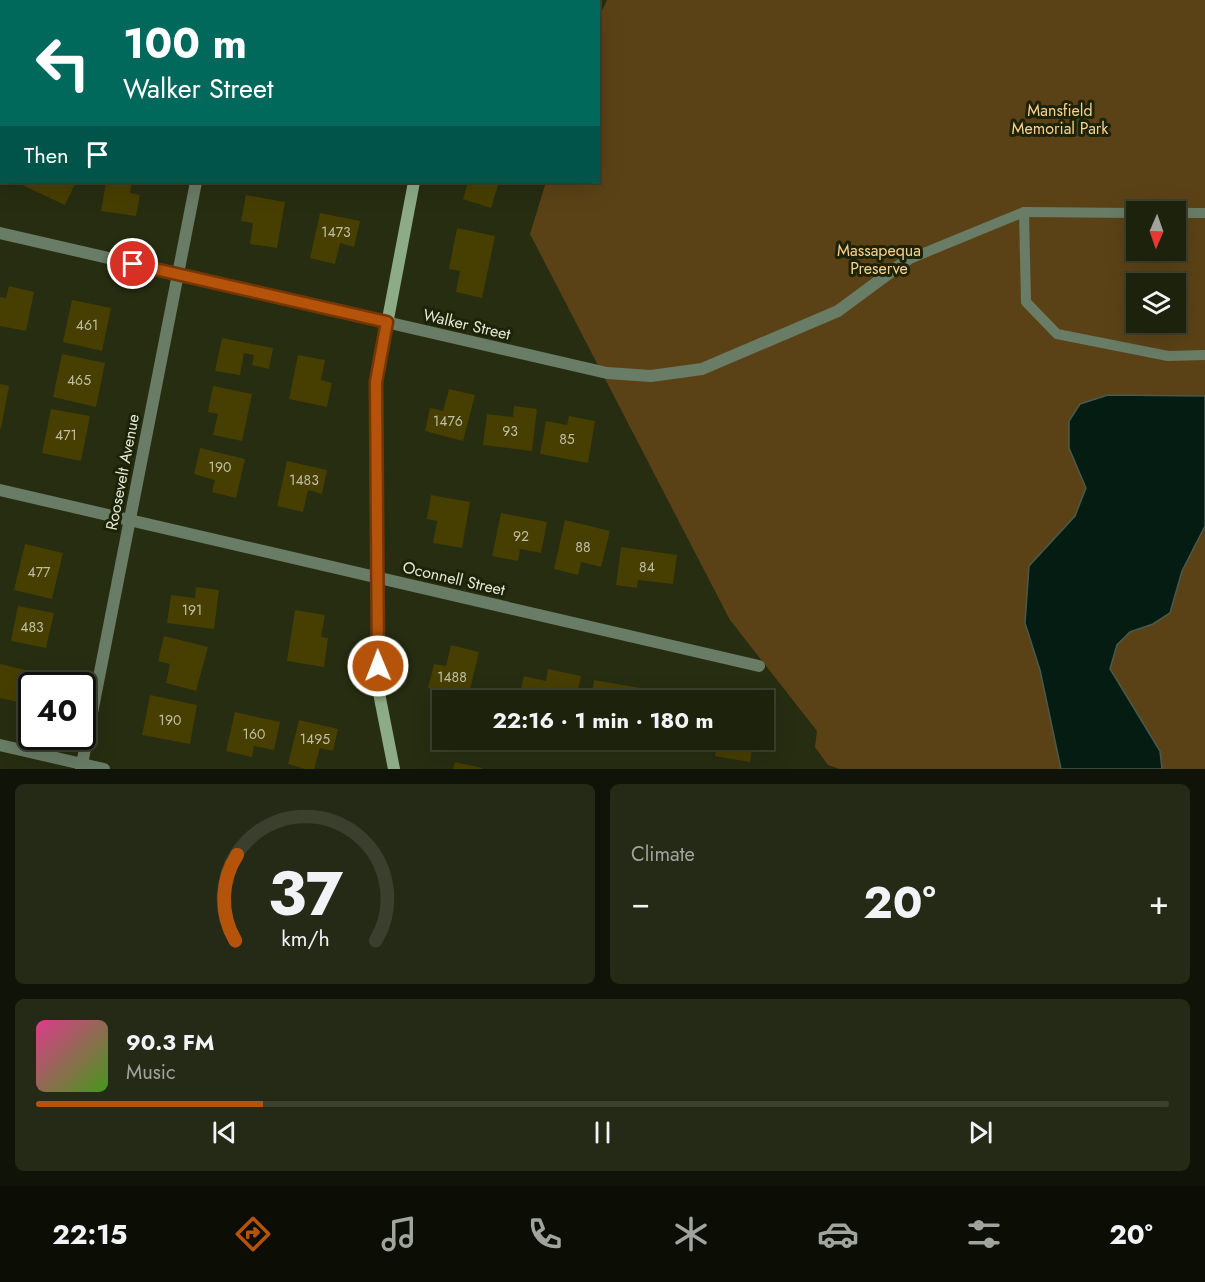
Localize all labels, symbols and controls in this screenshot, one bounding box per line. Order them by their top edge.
text: 100 m [123,13,247,74]
icon: left [24,24,102,102]
text: Walker Street [123,69,273,108]
park label: Mansfield Memorial Park [1012,99,1109,140]
icon: arrive [81,138,114,171]
text: Then [24,139,69,171]
north arrow [1126,201,1186,261]
map controls [1126,201,1186,333]
house number: 1473 [321,222,351,242]
pin [107,238,158,289]
park label: Massapequa Preserve [837,239,921,280]
icon: arrive [116,247,149,280]
button: layers [1126,273,1186,333]
street label: Walker Street [421,303,513,346]
house number: 461 [76,315,98,335]
house number: 465 [67,370,91,390]
house number: 1476 [433,411,463,431]
street label: Roosevelt Avenue [100,412,145,532]
house number: 93 [502,421,518,441]
house number: 471 [55,425,77,445]
house number: 85 [559,429,575,449]
house number: 190 [209,457,231,477]
house number: 1483 [289,470,319,490]
house number: 92 [513,526,529,546]
house number: 88 [575,537,591,557]
street label: Oconnell Street [400,556,507,601]
house number: 84 [639,557,655,577]
house number: 477 [28,562,51,582]
house number: 191 [182,600,202,620]
house number: 483 [20,617,44,637]
position arrow [346,634,410,698]
house number: 1488 [437,667,467,687]
speed limit sign: 40 [18,672,96,750]
text: 22:16 · 1 min · 180 m [492,704,714,736]
house number: 190 [159,710,181,730]
house number: 160 [243,724,265,744]
house number: 1495 [300,729,330,749]
text: Climate [631,840,695,869]
text: 37 [267,848,343,938]
text: 20° [863,870,936,935]
text: − [631,879,650,926]
text: + [1149,879,1169,926]
text: km/h [281,923,329,954]
text: 90.3 FM [126,1026,214,1058]
text: Music [126,1058,176,1087]
icon: previous [208,1116,241,1149]
icon: pause [586,1116,619,1149]
icon: next [964,1116,997,1149]
icon: directions [232,1213,274,1255]
icon: music [378,1213,420,1255]
icon: phone [524,1213,566,1255]
icon: climate [670,1213,712,1255]
icon: car [817,1213,859,1255]
icon: filters [963,1213,1005,1255]
text: 22:15 [52,1215,127,1254]
text: 20° [1109,1215,1153,1254]

